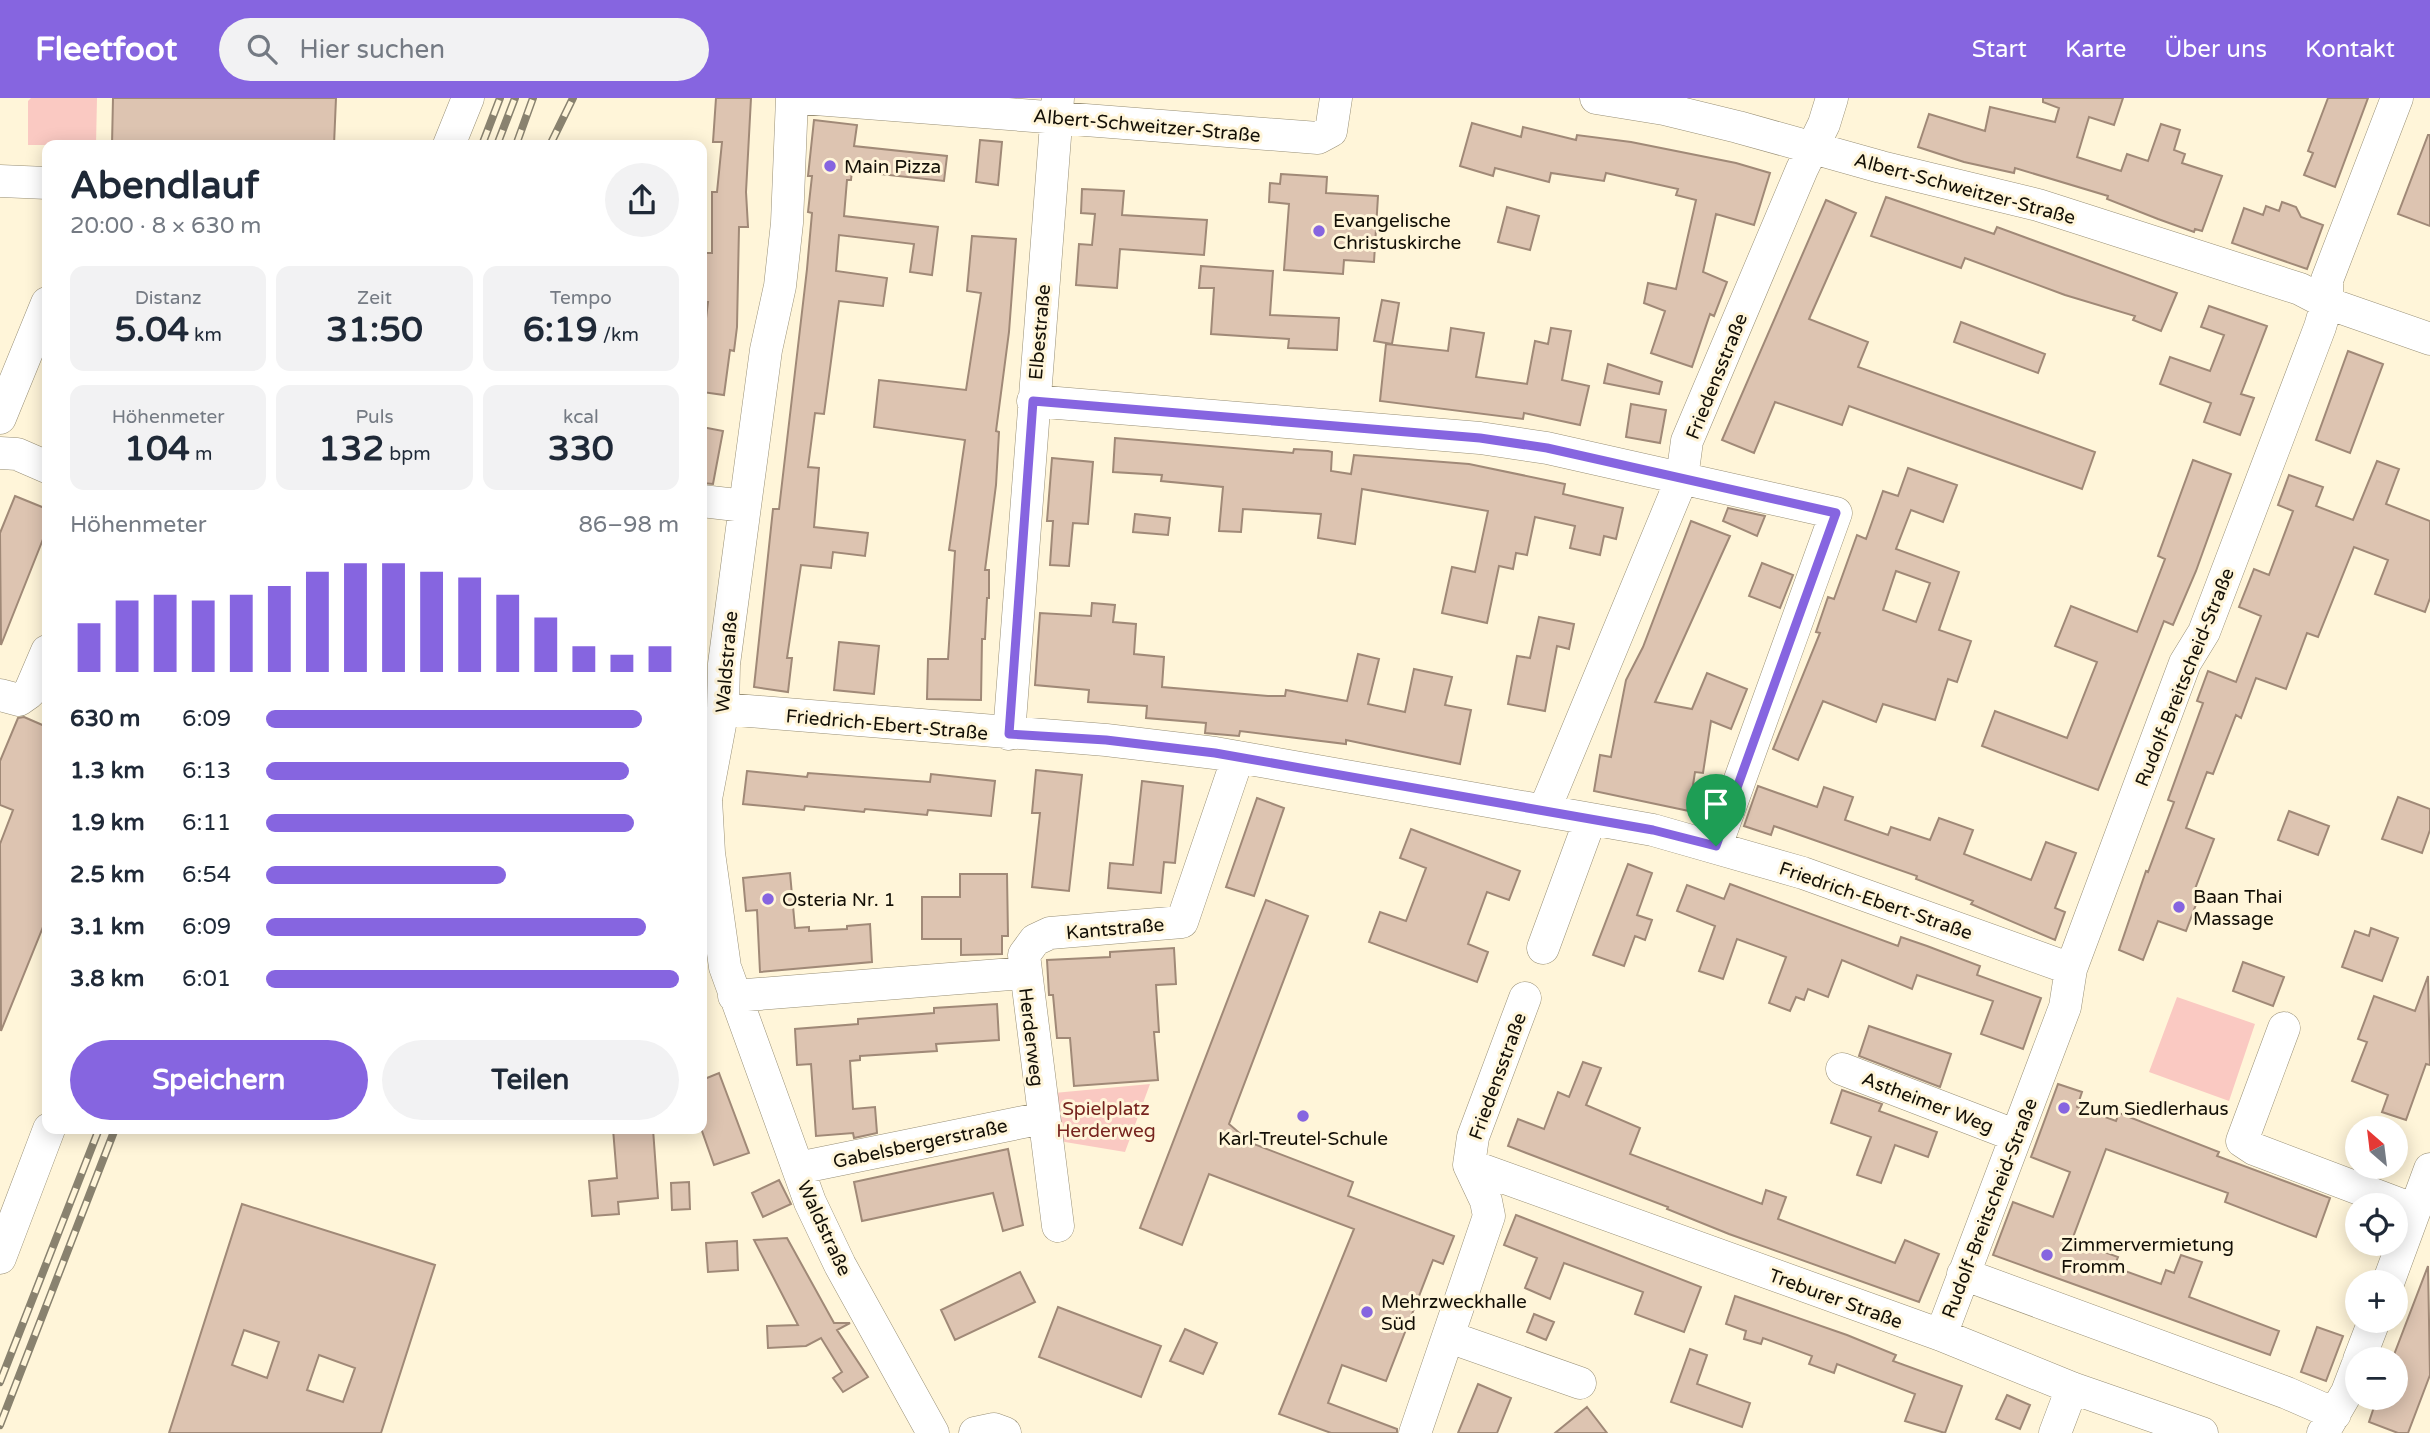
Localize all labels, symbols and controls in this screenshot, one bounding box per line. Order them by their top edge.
search box [219,18,709,81]
text: Fleetfoot [35,30,177,69]
icon: search [243,30,281,68]
text: Hier suchen [299,34,445,65]
text: Start [1972,35,2027,64]
text: Karte [2065,35,2126,64]
text: Über uns [2164,35,2267,64]
text: Kontakt [2305,35,2395,64]
street label: Albert-Schweitzer-Straße [1032,105,1261,147]
street label: Albert-Schweitzer-Straße [1852,149,2078,229]
place label: Main Pizza [844,156,941,178]
marker: Main Pizza [822,158,838,174]
text: Abendlauf [70,163,259,209]
button: share [605,163,679,237]
place label: Evangelische Christuskirche [1333,210,1461,254]
text: 20:00 · 8 × 630 m [70,212,261,240]
marker: Evangelische Christuskirche [1311,223,1327,239]
street label: Elbestraße [1025,283,1055,381]
text: Distanz [135,287,202,309]
text: Zeit [357,287,392,309]
text: Tempo [550,287,612,309]
text: 5.04 [114,309,189,351]
text: 31:50 [326,309,423,351]
text: 6:19 [523,309,598,351]
street label: Friedensstraße [1682,310,1752,443]
text: km [189,324,222,346]
text: /km [598,324,639,346]
text: Höhenmeter [112,406,225,428]
text: Puls [355,406,394,428]
text: kcal [563,406,599,428]
text: 104 [124,428,190,470]
text: 132 [318,428,384,470]
text: 330 [548,428,614,470]
text: m [190,443,212,465]
text: bpm [384,443,431,465]
text: Höhenmeter [70,511,207,539]
text: 86–98 m [578,511,679,539]
street label: Rudolf-Breitscheid-Straße [2131,565,2239,790]
street label: Waldstraße [712,610,742,714]
text: 630 m [70,705,140,733]
text: 6:09 [182,705,231,733]
street label: Friedrich-Ebert-Straße [785,705,989,745]
text: 1.3 km [70,757,145,785]
text: 6:13 [182,757,231,785]
pin [1686,774,1746,846]
icon: arrive [1697,785,1735,823]
text: 1.9 km [70,809,145,837]
text: 6:11 [182,809,231,837]
street label: Friedrich-Ebert-Straße [1776,858,1975,944]
text: 2.5 km [70,861,145,889]
text: 6:54 [182,861,231,889]
place label: Baan Thai Massage [2193,886,2282,930]
place label: Osteria Nr. 1 [782,889,895,911]
marker: Osteria Nr. 1 [760,891,776,907]
marker: Baan Thai Massage [2171,899,2187,915]
text: 3.1 km [70,913,145,941]
text: 6:09 [182,913,231,941]
street label: Kantstraße [1065,914,1165,944]
text: 3.8 km [70,965,144,993]
text: 6:01 [182,965,231,993]
street label: Herderweg [1014,986,1048,1088]
street label: Friedensstraße [1465,1010,1531,1143]
button: Speichern [70,1040,368,1120]
button: Teilen [382,1040,679,1120]
street label: Astheimer Weg [1859,1068,1996,1138]
street label: Rudolf-Breitscheid-Straße [1938,1095,2042,1321]
park label: Spielplatz Herderweg [1056,1098,1156,1142]
place label: Zum Siedlerhaus [2078,1098,2229,1120]
marker: Zum Siedlerhaus [2056,1100,2072,1116]
marker: Karl-Treutel-Schule [1295,1108,1311,1124]
street label: Gabelsbergerstraße [831,1115,1010,1173]
north arrow [2345,1116,2408,1180]
map controls [2345,1116,2408,1410]
place label: Karl-Treutel-Schule [1218,1128,1388,1150]
street label: Waldstraße [792,1177,856,1279]
button: locate [2345,1193,2408,1256]
place label: Zimmervermietung Fromm [2061,1234,2234,1278]
marker: Zimmervermietung Fromm [2039,1247,2055,1263]
street label: Treburer Straße [1766,1265,1905,1333]
button: + [2345,1270,2408,1333]
place label: Mehrzweckhalle Süd [1381,1291,1527,1335]
marker: Mehrzweckhalle Süd [1359,1304,1375,1320]
button: − [2345,1347,2408,1410]

